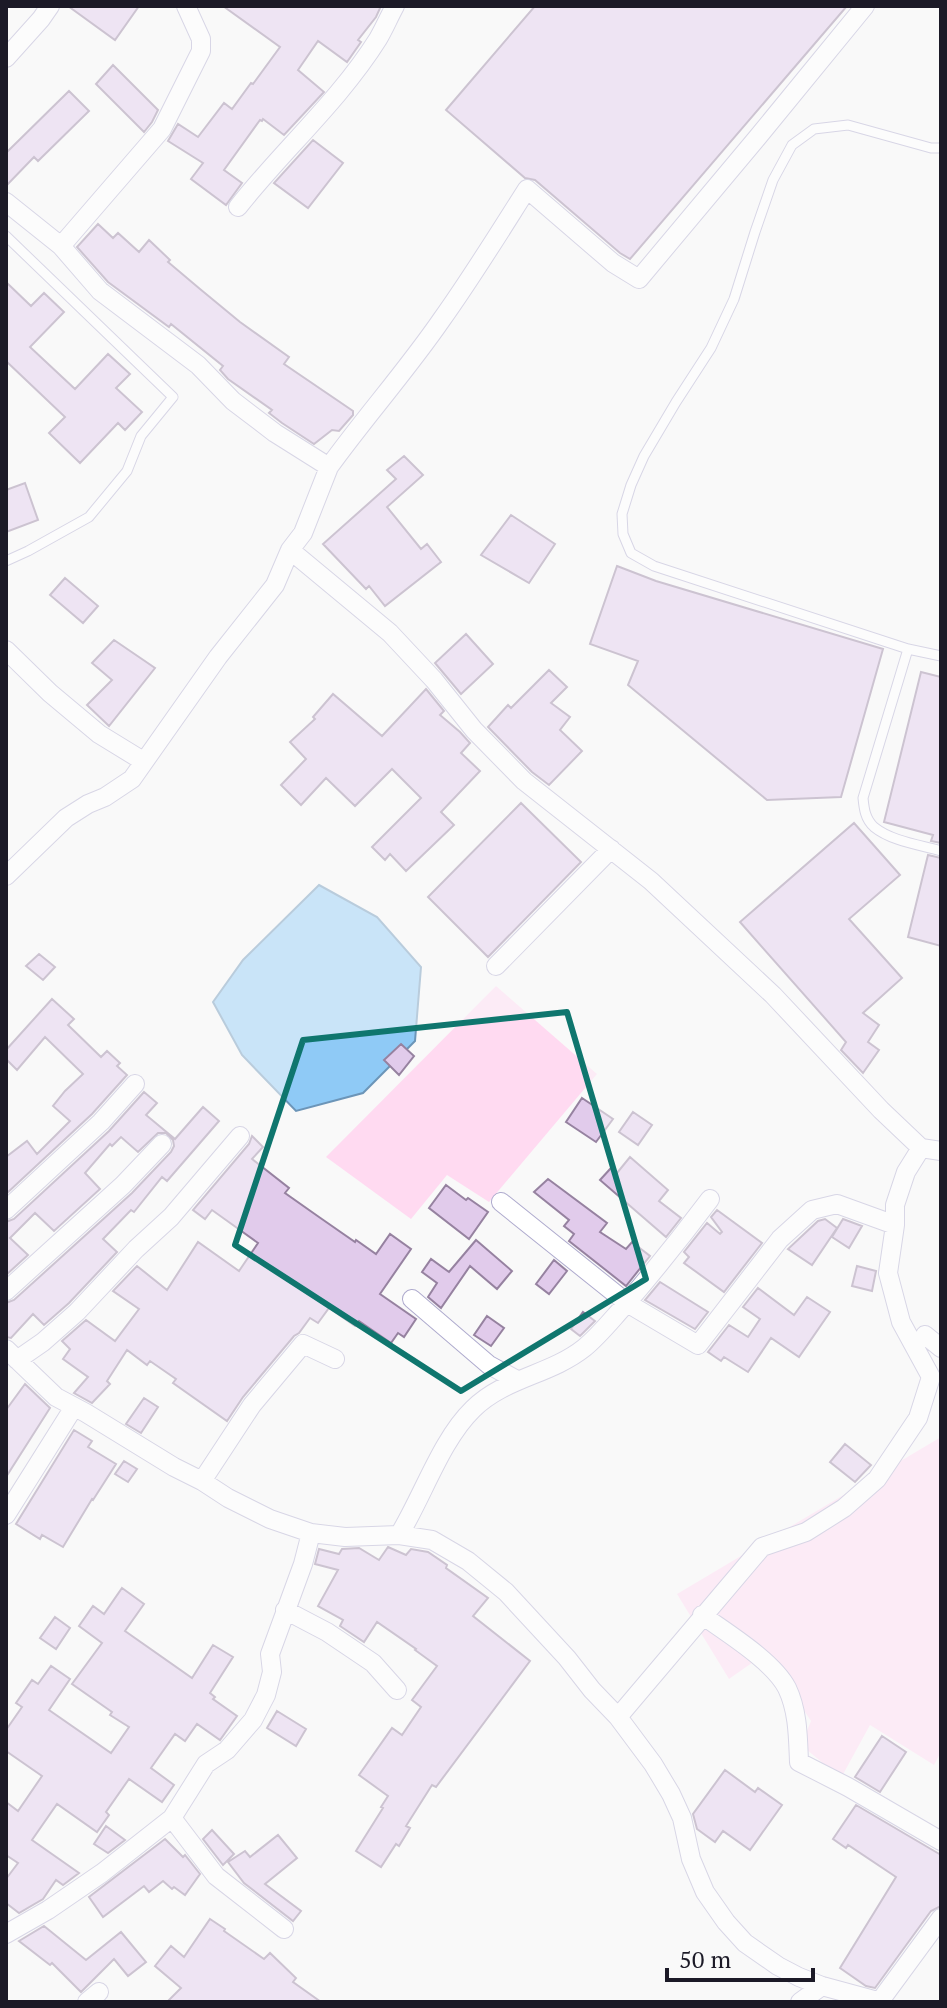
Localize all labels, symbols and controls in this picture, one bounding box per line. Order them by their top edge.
scale bar [667,1932,813,1982]
text: 50 m [679,1943,731,1975]

